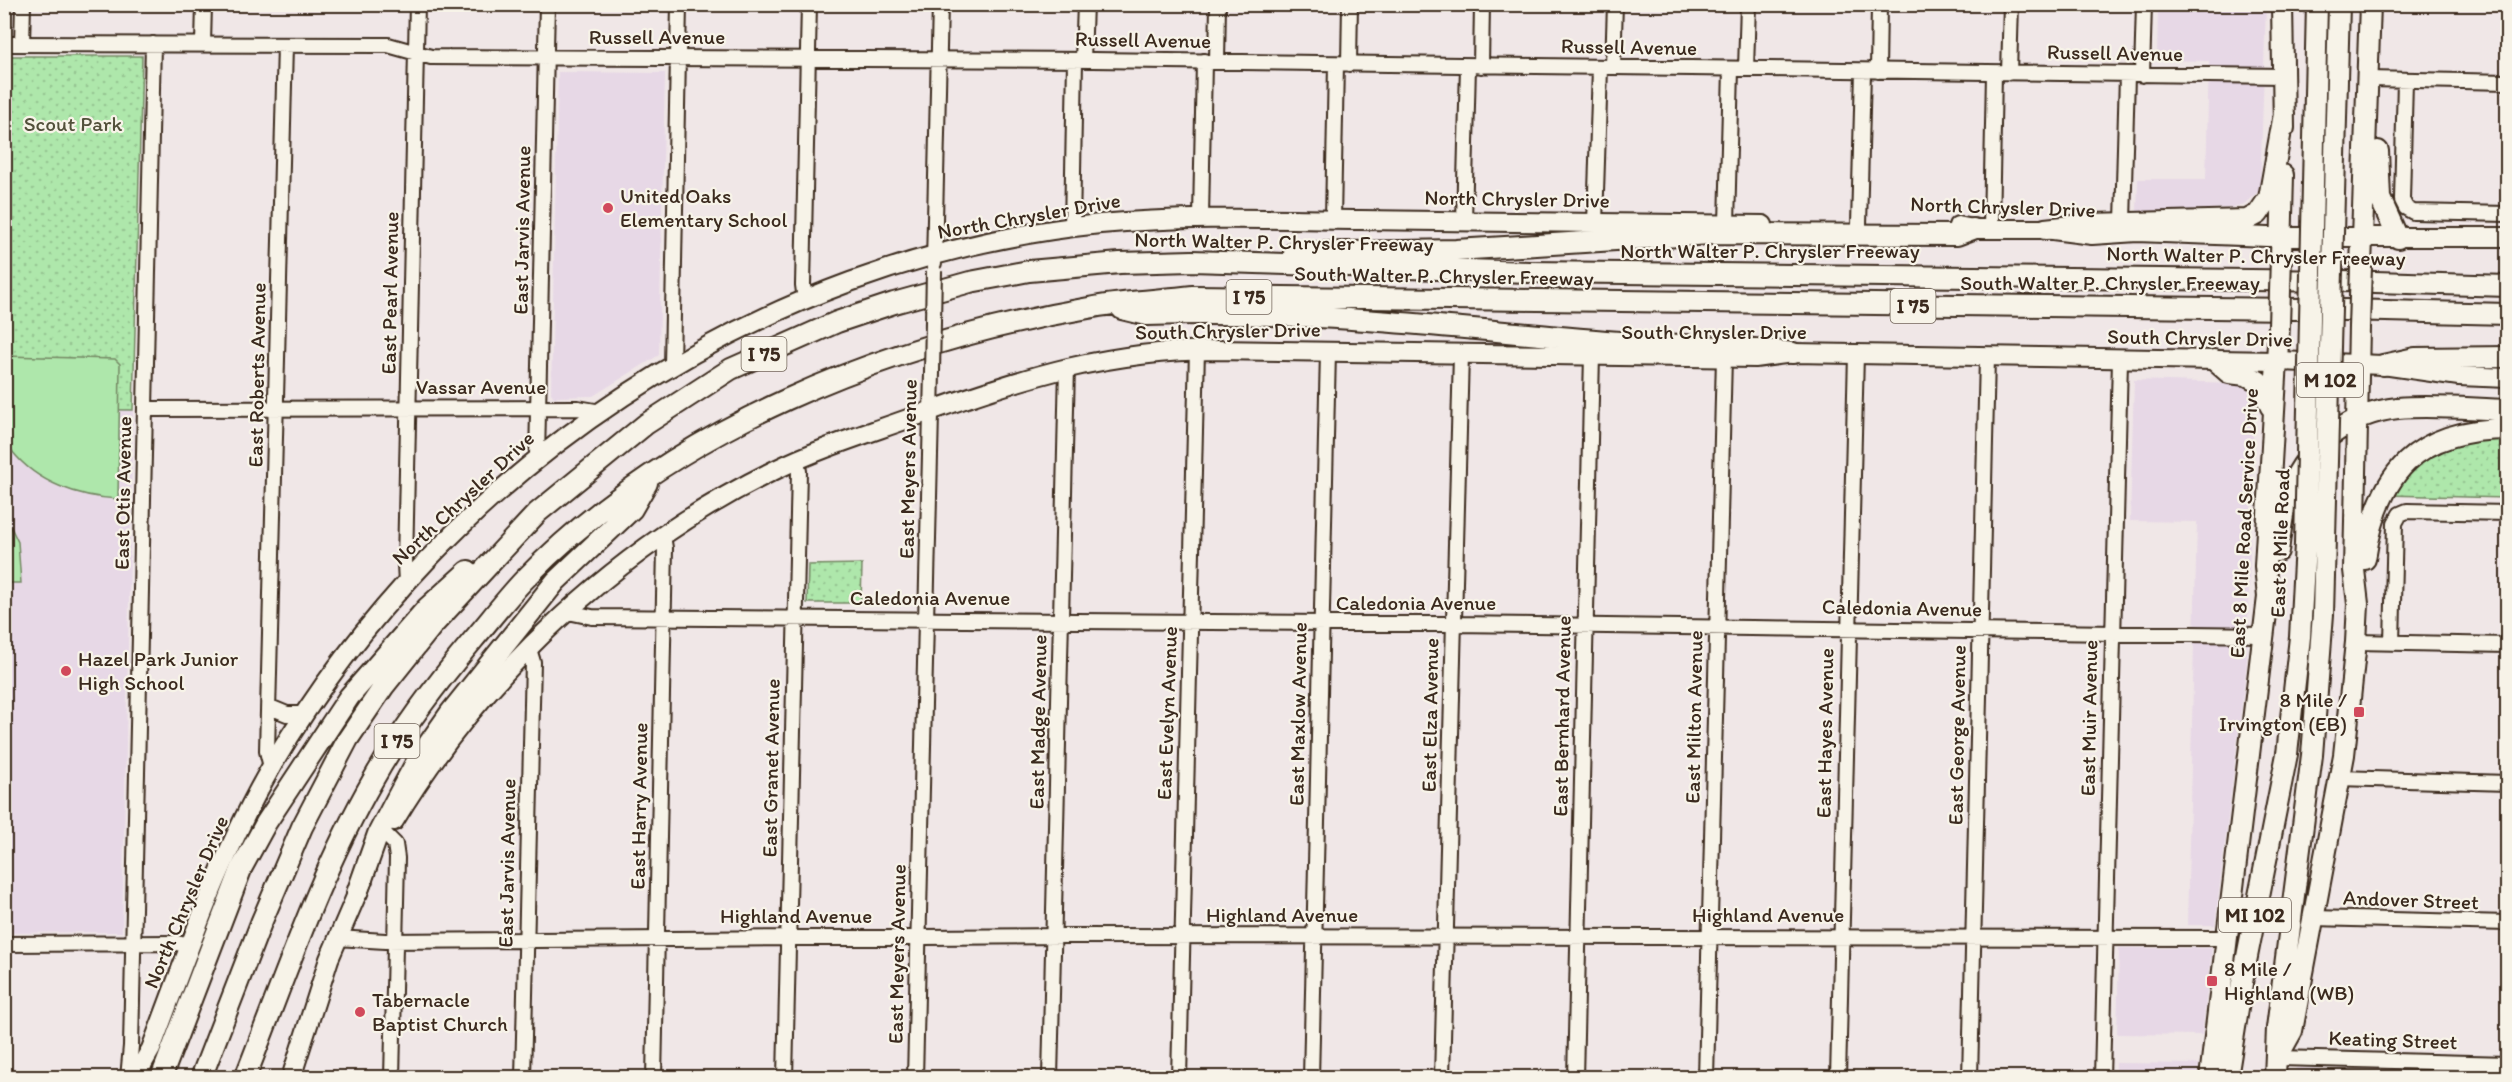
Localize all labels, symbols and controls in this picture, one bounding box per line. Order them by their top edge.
street label: Russell Avenue [589,24,725,49]
street label: Russell Avenue [1075,26,1211,53]
street label: Russell Avenue [1561,33,1697,60]
street label: Russell Avenue [2047,39,2183,66]
park label: Scout Park [24,111,122,136]
street label: East Jarvis Avenue [508,145,535,315]
place label: United Oaks Elementary School [620,183,788,232]
street label: North Chrysler Drive [1424,184,1610,213]
street label: North Chrysler Drive [935,187,1122,244]
street label: North Chrysler Drive [1910,191,2096,222]
marker: United Oaks Elementary School [601,201,615,215]
street label: East Pearl Avenue [376,211,403,375]
street label: North Walter P. Chrysler Freeway [1134,226,1434,257]
street label: North Walter P. Chrysler Freeway [1620,238,1920,263]
street label: North Walter P. Chrysler Freeway [2106,240,2406,271]
street label: South Walter P. Chrysler Freeway [1294,260,1594,291]
street label: South Walter P. Chrysler Freeway [1960,270,2260,295]
road number: I 75 [1226,280,1272,314]
street label: East Roberts Avenue [242,282,271,468]
road number: I 75 [1890,289,1936,323]
street label: South Chrysler Drive [1135,316,1321,345]
street label: South Chrysler Drive [1621,319,1807,344]
street label: South Chrysler Drive [2107,323,2293,352]
road number: I 75 [742,337,786,371]
road number: M 102 [2297,363,2363,397]
street label: Vassar Avenue [416,374,546,399]
street label: East Meyers Avenue [893,379,922,559]
street label: East 8 Mile Road Service Drive [2224,387,2263,659]
street label: East Otis Avenue [109,416,136,570]
street label: North Chrysler Drive [386,425,539,570]
street label: East 8 Mile Road [2264,467,2295,618]
street label: Caledonia Avenue [850,585,1010,610]
street label: Caledonia Avenue [1336,590,1496,615]
street label: Caledonia Avenue [1822,594,1982,621]
street label: East Bernhard Avenue [1547,615,1576,817]
street label: East Maxlow Avenue [1283,622,1312,806]
street label: East Evelyn Avenue [1151,626,1182,800]
street label: East Milton Avenue [1679,630,1708,804]
street label: East Madge Avenue [1023,634,1052,810]
street label: East Elza Avenue [1416,638,1443,792]
street label: East Muir Avenue [2075,640,2102,796]
street label: East George Avenue [1942,645,1971,825]
place label: Hazel Park Junior High School [78,646,239,695]
street label: East Hayes Avenue [1811,648,1838,818]
marker: Hazel Park Junior High School [59,664,73,678]
street label: East Granet Avenue [756,678,785,858]
place label: 8 Mile / Irvington (EB) [2219,687,2347,736]
marker: 8 Mile / Irvington (EB) [2352,705,2366,719]
street label: East Harry Avenue [625,722,652,890]
road number: I 75 [374,724,420,758]
street label: East Jarvis Avenue [493,778,520,948]
street label: North Chrysler Drive [138,812,233,992]
street label: East Meyers Avenue [882,864,911,1044]
street label: Andover Street [2343,885,2480,914]
road number: MI 102 [2219,898,2291,932]
street label: Highland Avenue [1206,902,1358,927]
street label: Highland Avenue [1692,902,1844,927]
street label: Highland Avenue [720,903,872,928]
place label: 8 Mile / Highland (WB) [2224,956,2354,1005]
marker: 8 Mile / Highland (WB) [2205,974,2219,988]
place label: Tabernacle Baptist Church [372,987,508,1036]
marker: Tabernacle Baptist Church [353,1005,367,1019]
street label: Keating Street [2328,1025,2458,1054]

